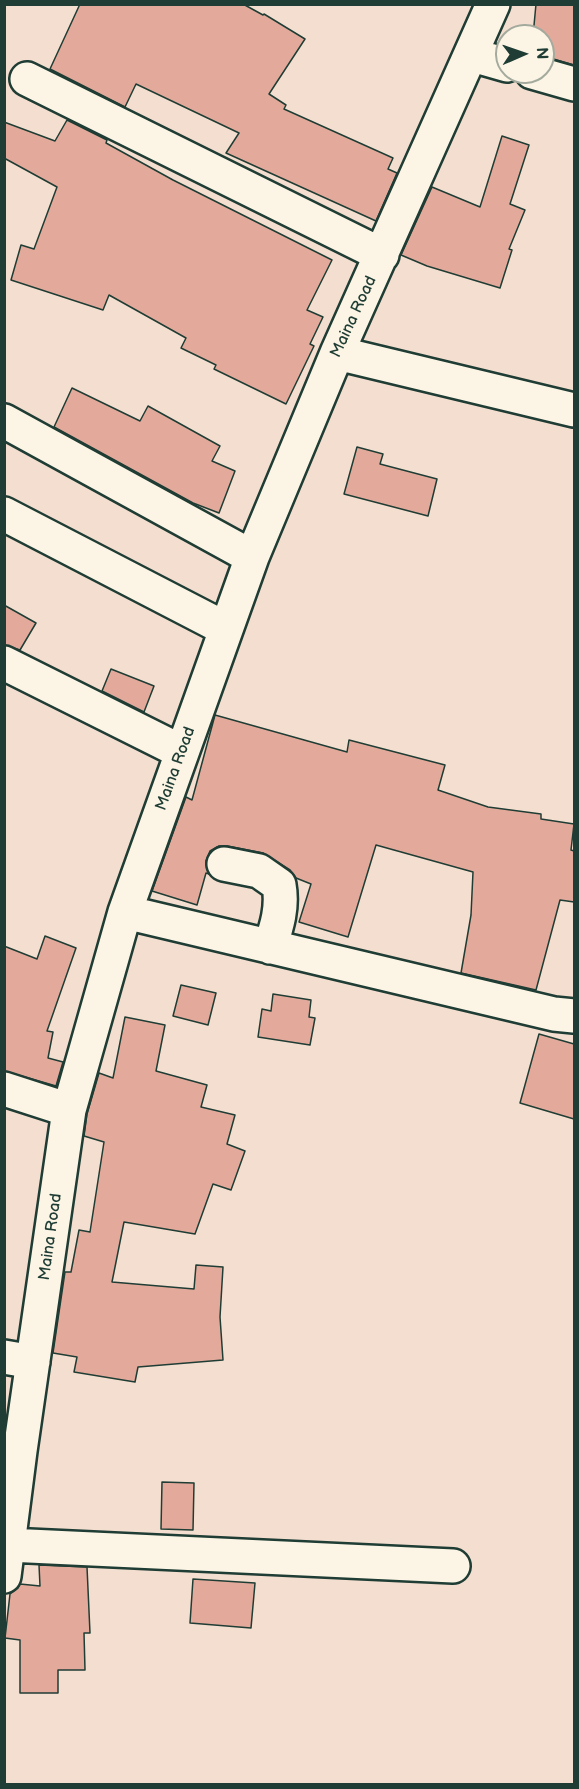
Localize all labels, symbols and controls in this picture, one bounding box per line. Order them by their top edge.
north arrow [495,24,555,84]
text: N [532,47,551,60]
street label: Maina Road [327,273,381,361]
street label: Maina Road [152,725,200,813]
street label: Maina Road [35,1192,67,1282]

